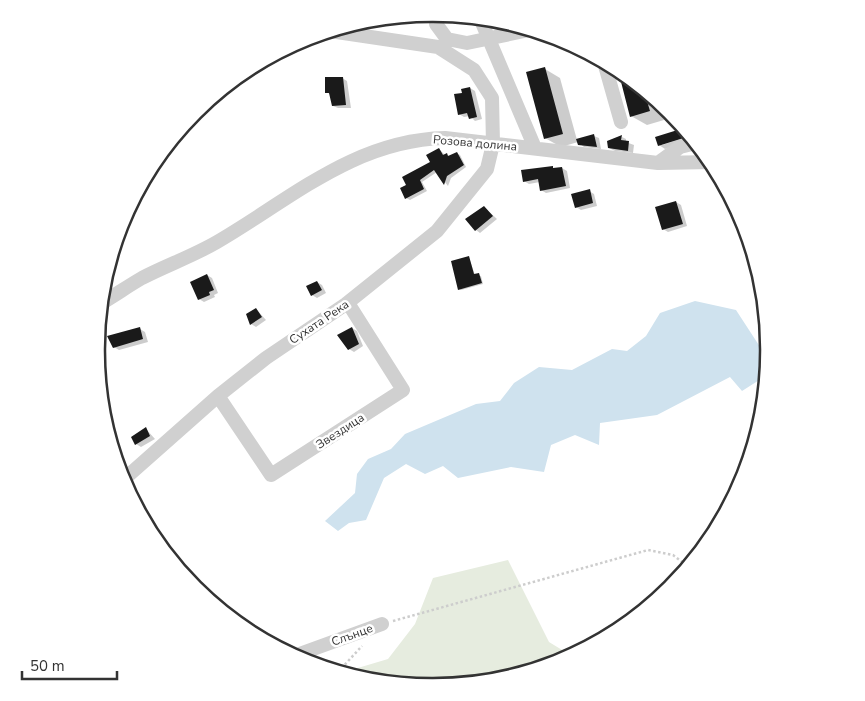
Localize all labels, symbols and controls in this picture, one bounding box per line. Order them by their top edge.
street label: Розова долина [432,131,518,155]
street label: Сухата Река [286,296,352,348]
street label: Звездица [313,409,367,453]
street label: Слънце [329,620,375,650]
scale bar [22,648,118,680]
text: 50 m [30,656,65,676]

